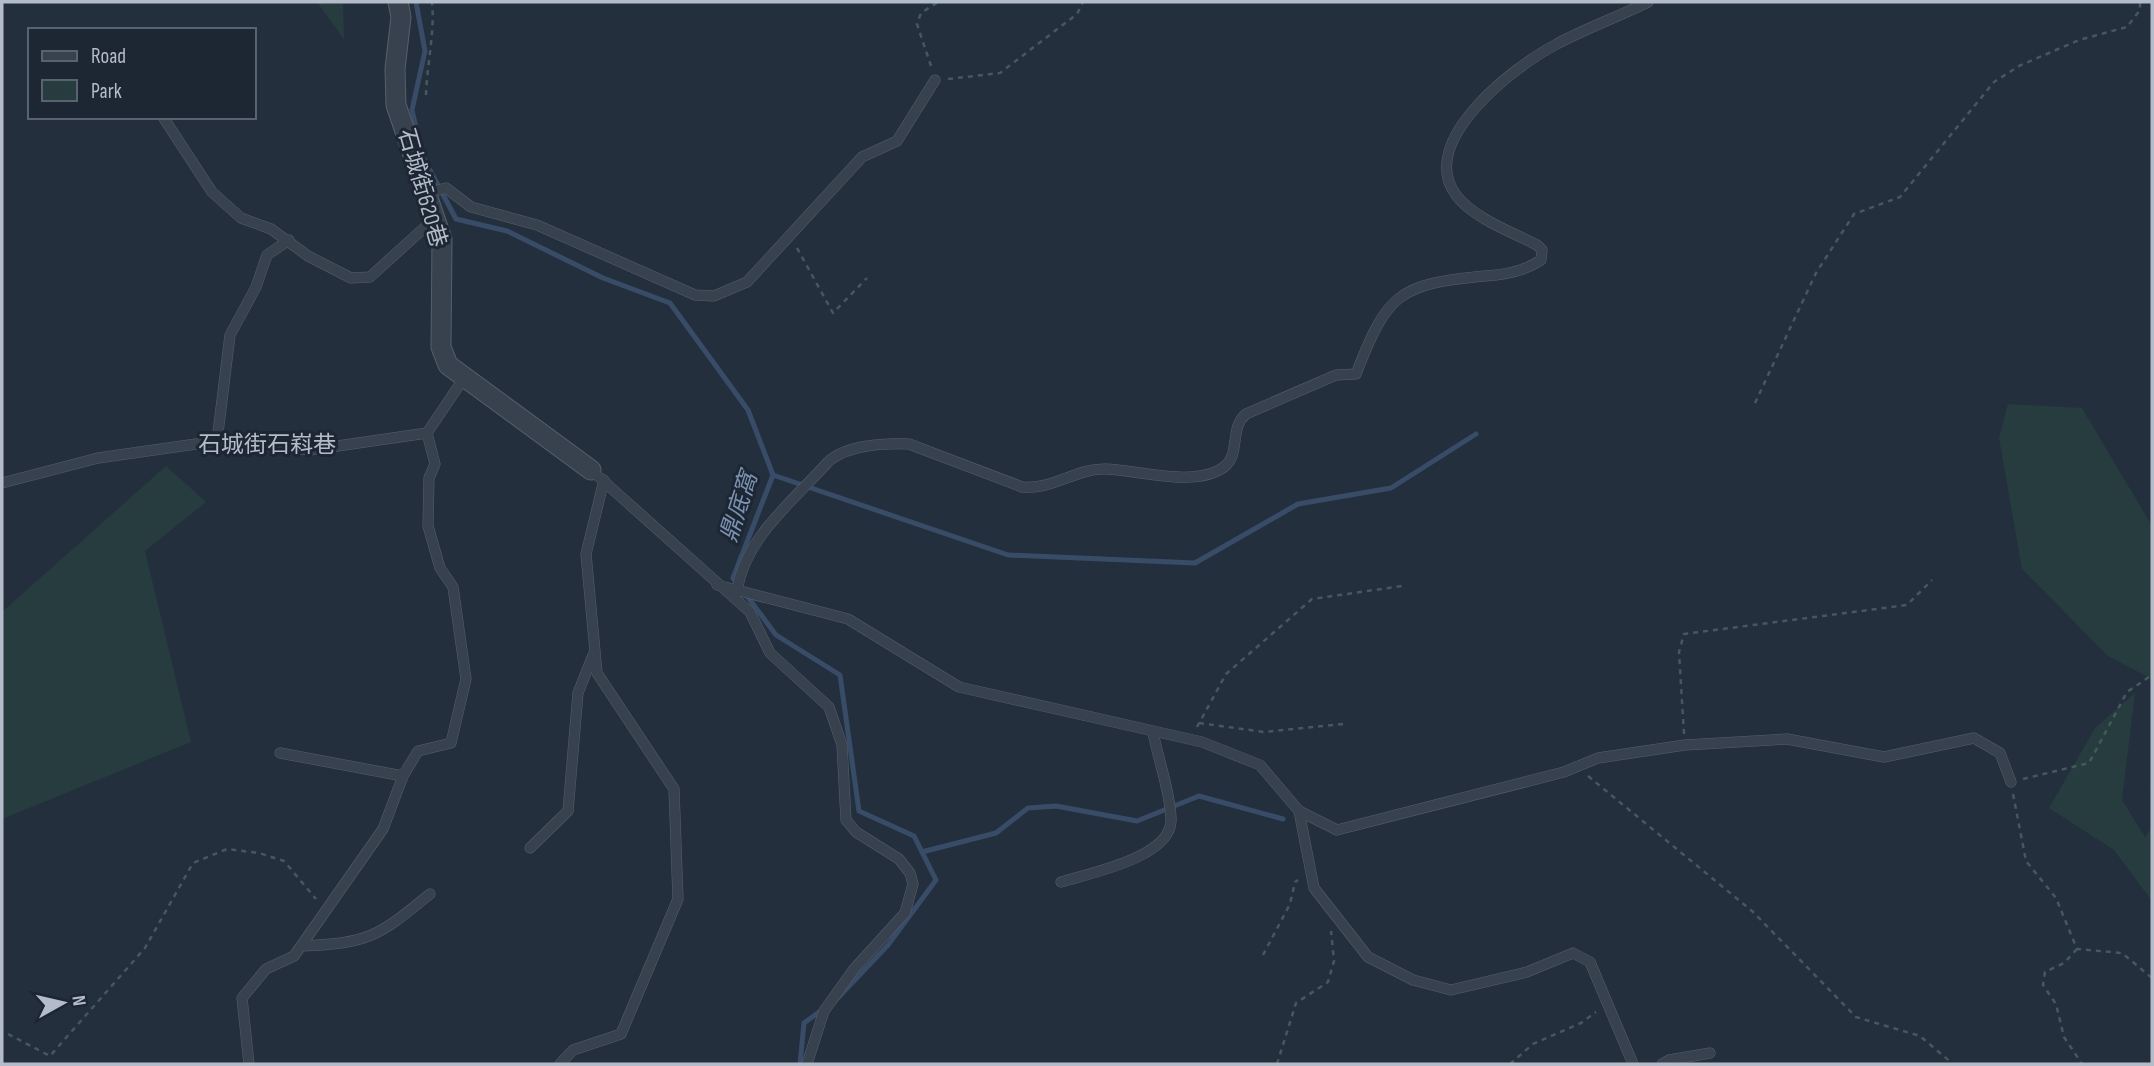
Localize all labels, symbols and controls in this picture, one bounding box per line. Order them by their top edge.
legend [28,28,256,119]
text: Road [91,44,126,69]
text: Park [91,79,122,104]
street label: 石城街620巷 [392,125,452,251]
street label: 石城街石嵙巷 [198,431,336,459]
water label: 鼎底窩 [714,464,765,546]
north arrow [28,968,98,1038]
text: N [66,994,90,1007]

